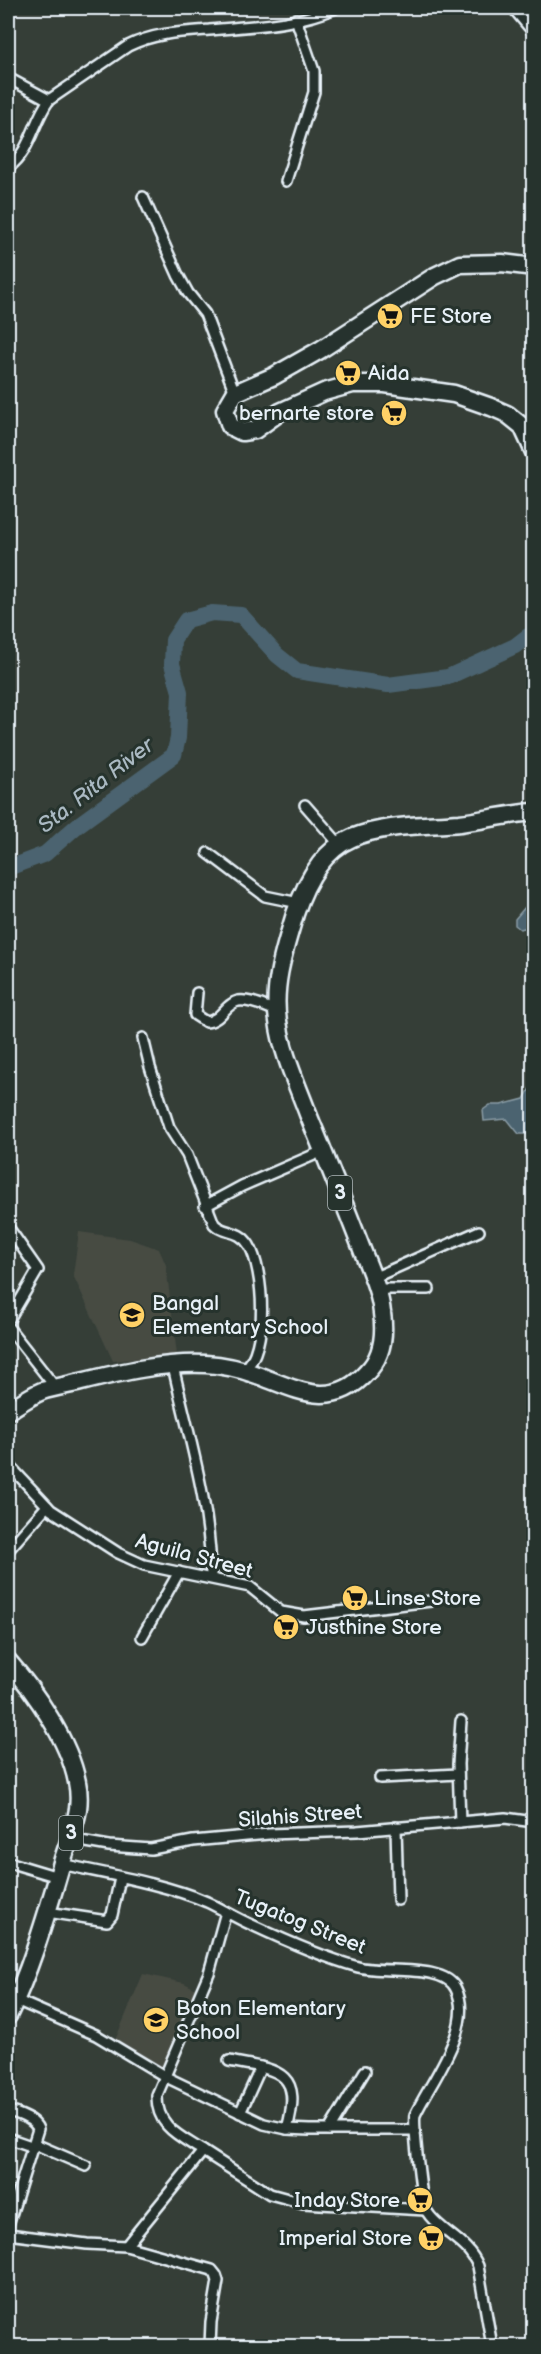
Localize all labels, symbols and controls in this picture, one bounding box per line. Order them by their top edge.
supermarket icon: FE Store [375,301,405,331]
place label: FE Store [410,304,492,329]
supermarket icon: Aida [333,358,363,388]
place label: Aida [368,361,410,386]
supermarket icon: bernarte store [379,398,409,428]
place label: bernarte store [239,401,374,426]
water label: Sta. Rita River [33,731,161,840]
road number: 3 [328,1176,352,1210]
place label: Bangal Elementary School [152,1291,328,1340]
school or university icon: Bangal Elementary School [117,1300,147,1330]
street label: Aguila Street [133,1528,256,1584]
supermarket icon: Linse Store [340,1583,370,1613]
place label: Linse Store [374,1586,481,1611]
supermarket icon: Justhine Store [271,1612,301,1642]
place label: Justhine Store [306,1615,442,1640]
street label: Silahis Street [237,1799,363,1833]
road number: 3 [59,1816,83,1850]
street label: Tugatog Street [231,1884,370,1960]
place label: Boton Elementary School [176,1996,346,2045]
school or university icon: Boton Elementary School [141,2005,171,2035]
supermarket icon: Inday Store [405,2185,435,2215]
place label: Inday Store [294,2188,400,2213]
supermarket icon: Imperial Store [416,2223,446,2253]
place label: Imperial Store [279,2226,412,2251]

